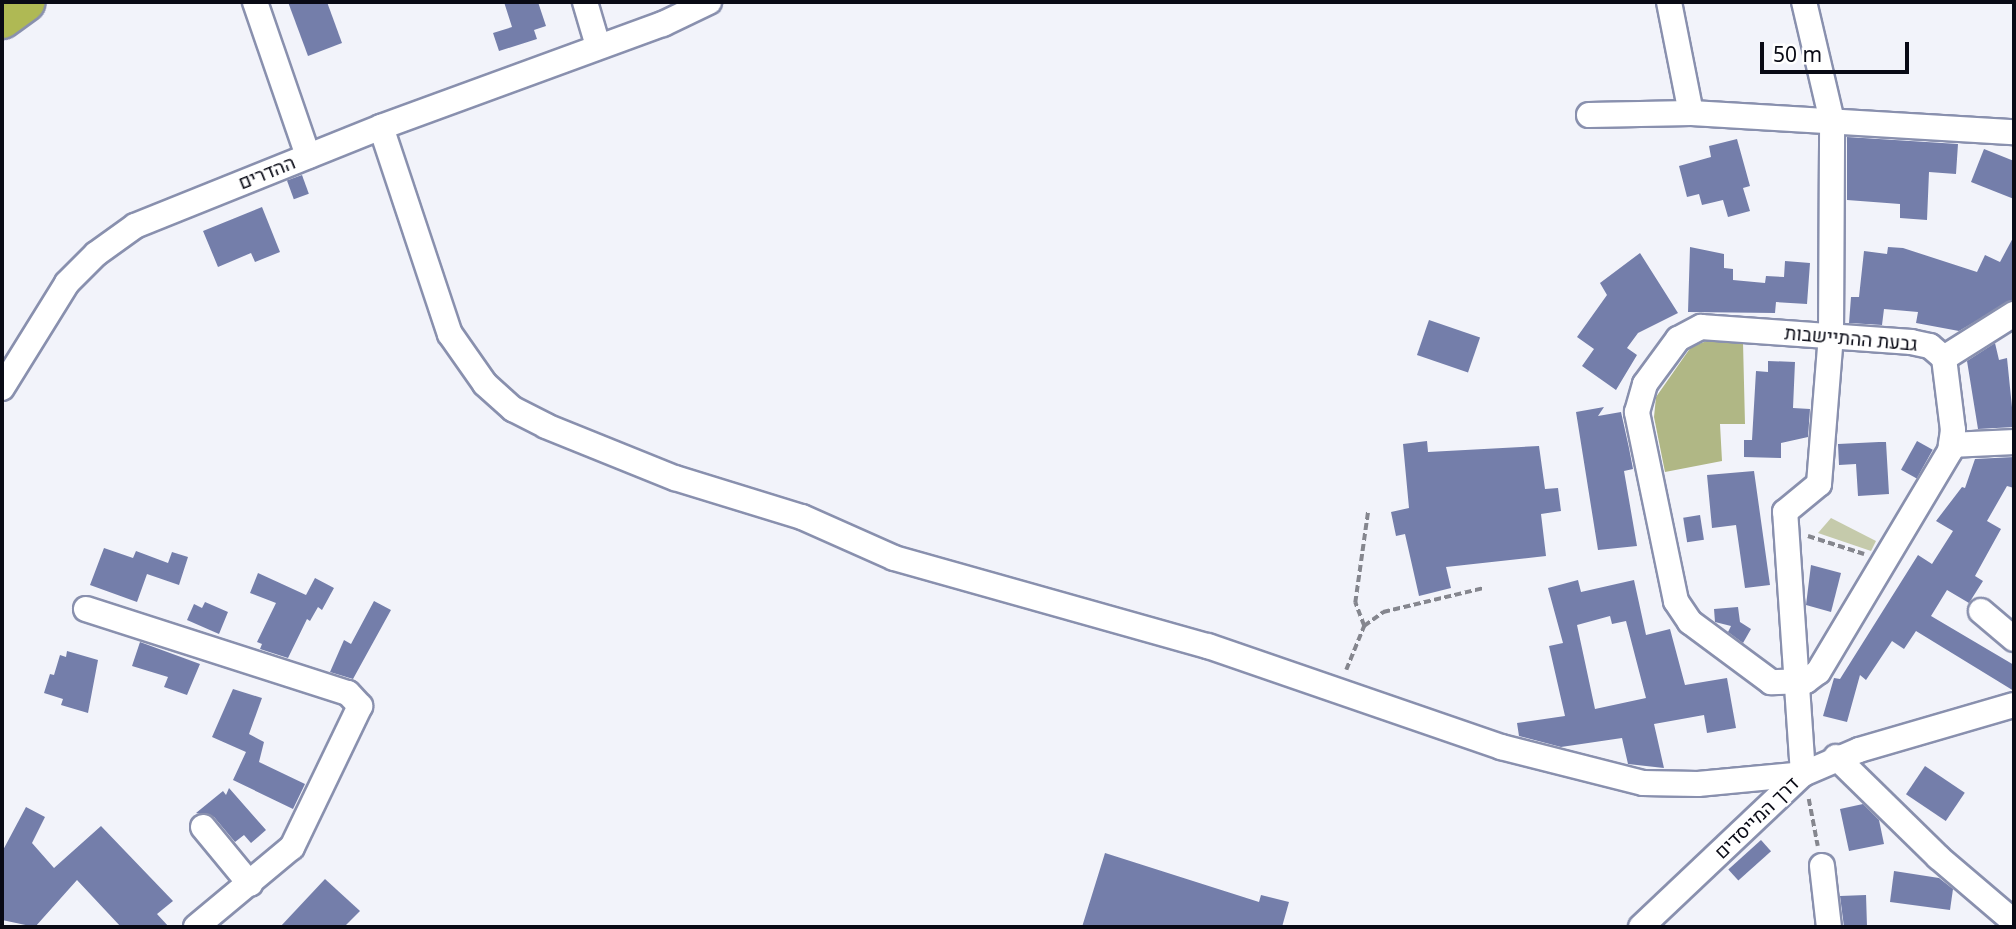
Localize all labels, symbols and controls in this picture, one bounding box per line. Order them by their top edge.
scale bar [1764,28,1913,72]
text: 50 m [1773,40,1822,68]
street label: ההדרים [235,151,299,195]
street label: גבעת ההתיישבות [1784,322,1918,356]
street label: דרך המייסדים [1710,772,1804,864]

